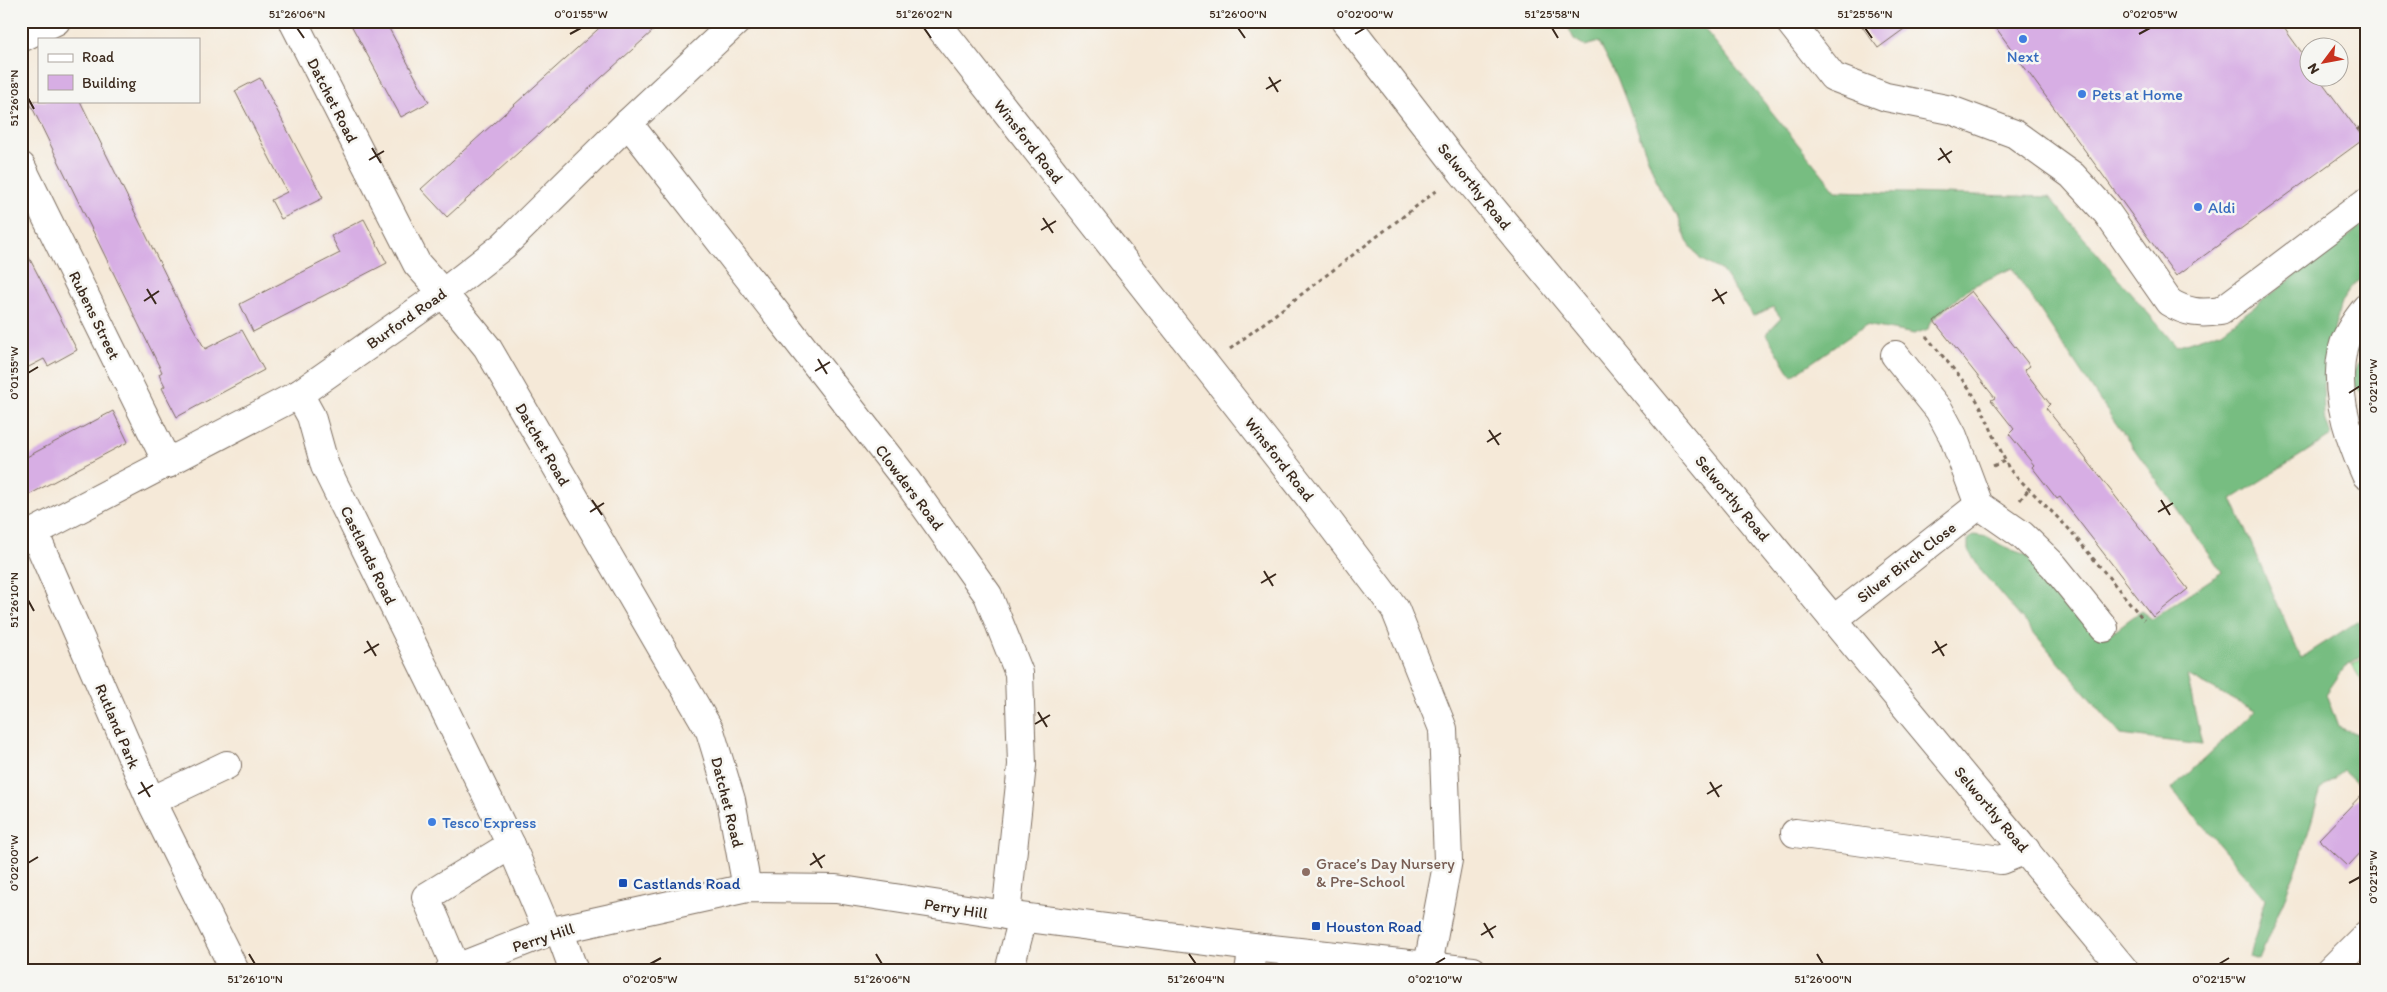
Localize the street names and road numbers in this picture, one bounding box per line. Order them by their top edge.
street label: Datchet Road [303,55,362,146]
street label: Winsford Road [990,95,1068,187]
street label: Selworthy Road [1434,139,1516,234]
street label: Rubens Street [65,268,124,363]
street label: Burford Road [363,284,450,353]
street label: Datchet Road [511,399,574,489]
street label: Winsford Road [1241,413,1319,505]
street label: Clowders Road [871,441,948,534]
street label: Selworthy Road [1691,451,1774,545]
street label: Castlands Road [336,503,401,608]
street label: Silver Birch Close [1853,518,1960,607]
street label: Rutland Park [91,681,144,772]
street label: Datchet Road [707,755,748,850]
street label: Selworthy Road [1950,762,2033,856]
street label: Perry Hill [923,894,990,923]
street label: Perry Hill [510,918,577,956]

